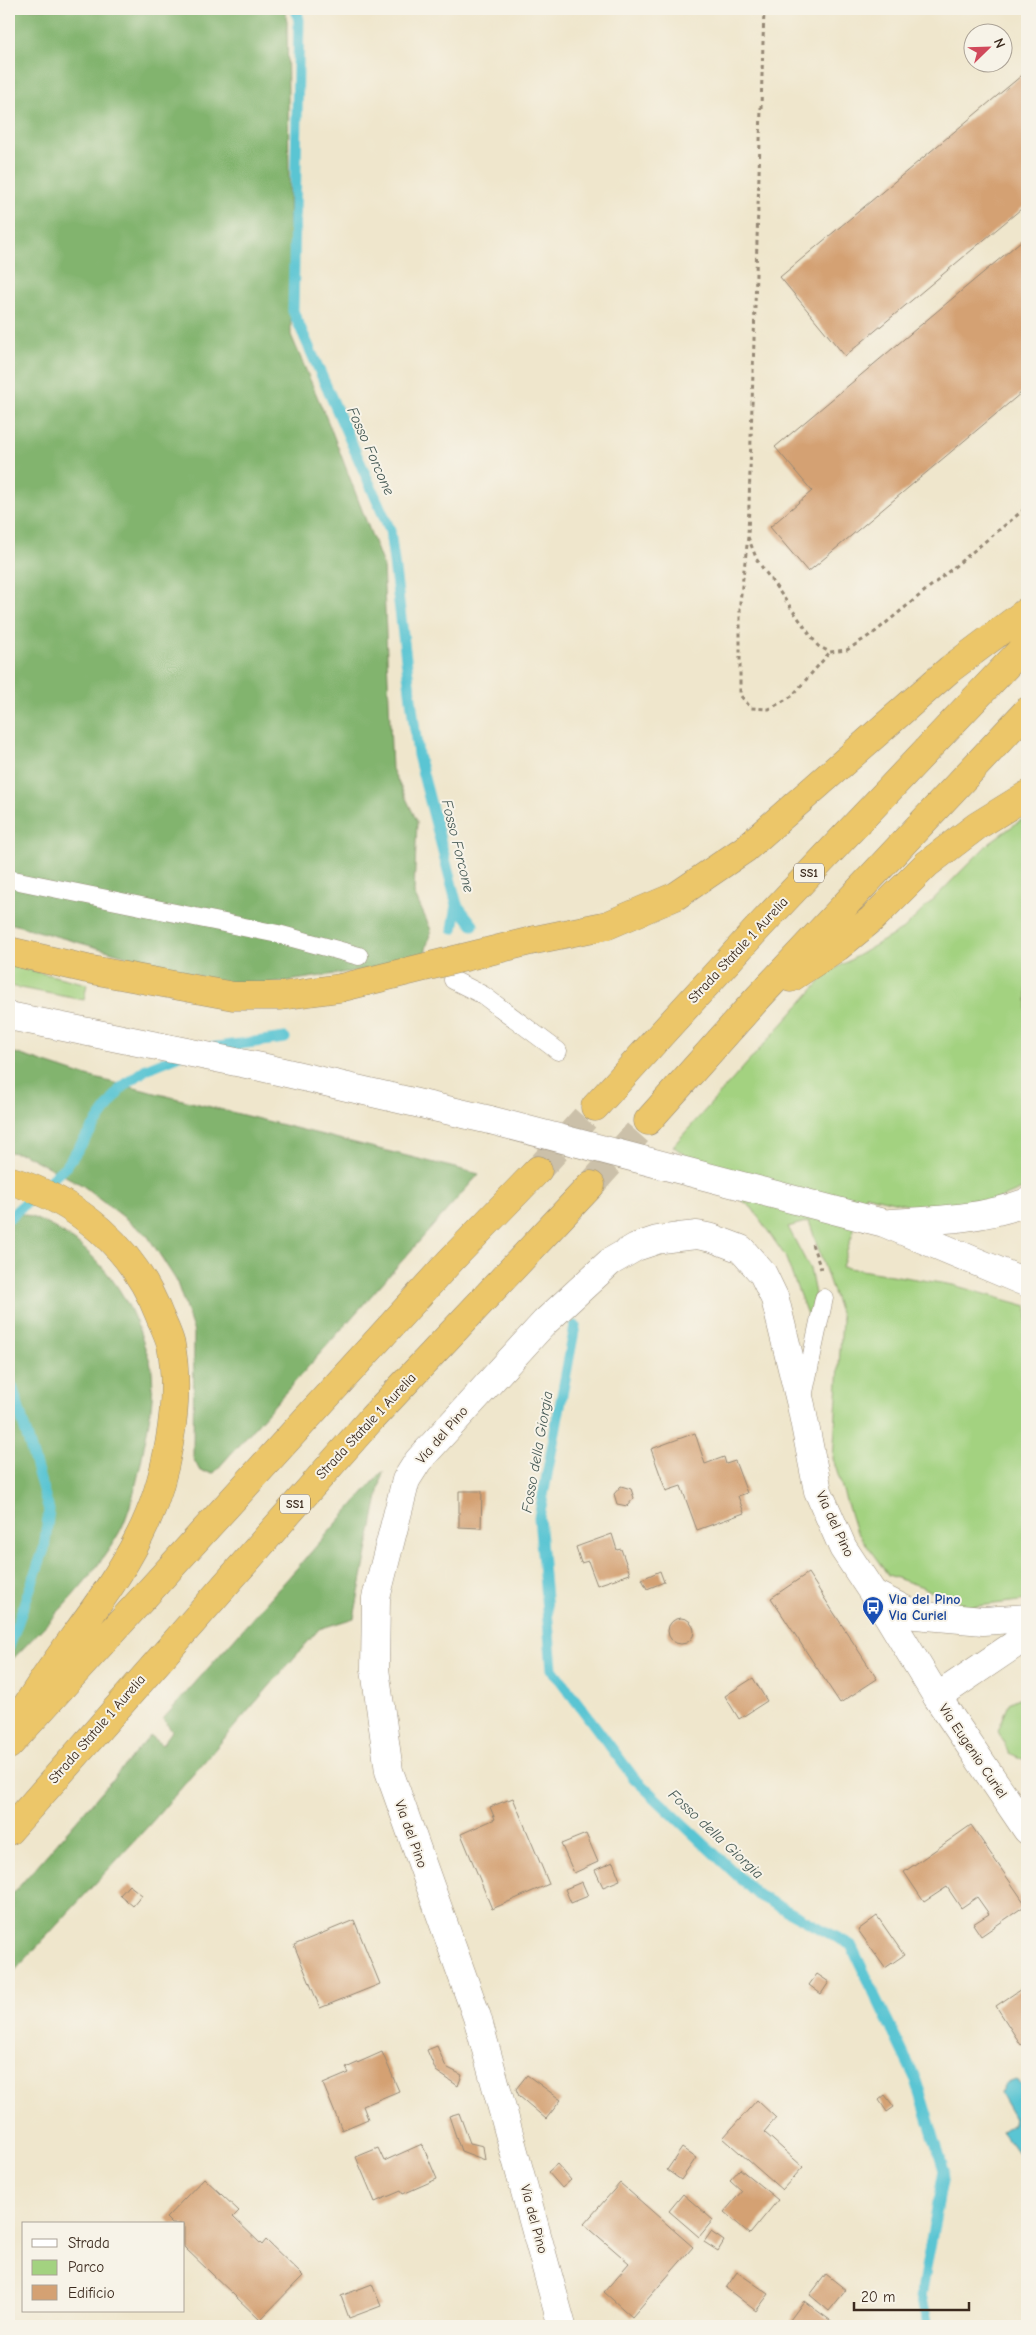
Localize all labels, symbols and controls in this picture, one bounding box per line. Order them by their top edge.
north arrow [964,22,1014,72]
text: N [990,36,1009,51]
water label: Fosso Forcone [343,404,399,498]
water label: Fosso Forcone [438,798,478,895]
road number: SS1 [794,864,824,882]
street label: Strada Statale 1 Aurelia [684,893,792,1007]
street label: Strada Statale 1 Aurelia [312,1369,420,1483]
water label: Fosso della Giorgia [517,1389,557,1514]
street label: Via del Pino [412,1403,472,1467]
street label: Via del Pino [812,1488,858,1560]
road number: SS1 [280,1495,310,1514]
place label: Via del Pino Via Curiel [889,1591,960,1624]
bus stop icon: Via del Pino Via Curiel [861,1595,885,1626]
street label: Strada Statale 1 Aurelia [45,1671,149,1787]
street label: Via Eugenio Curiel [935,1701,1011,1801]
water label: Fosso della Giorgia [665,1785,767,1883]
street label: Via del Pino [391,1798,431,1870]
street label: Via del Pino [517,2183,551,2255]
legend [22,2222,185,2312]
text: Strada [68,2234,110,2252]
text: Parco [68,2258,104,2276]
scale bar [854,2280,968,2312]
text: Edificio [68,2284,115,2302]
text: 20 m [861,2288,895,2306]

